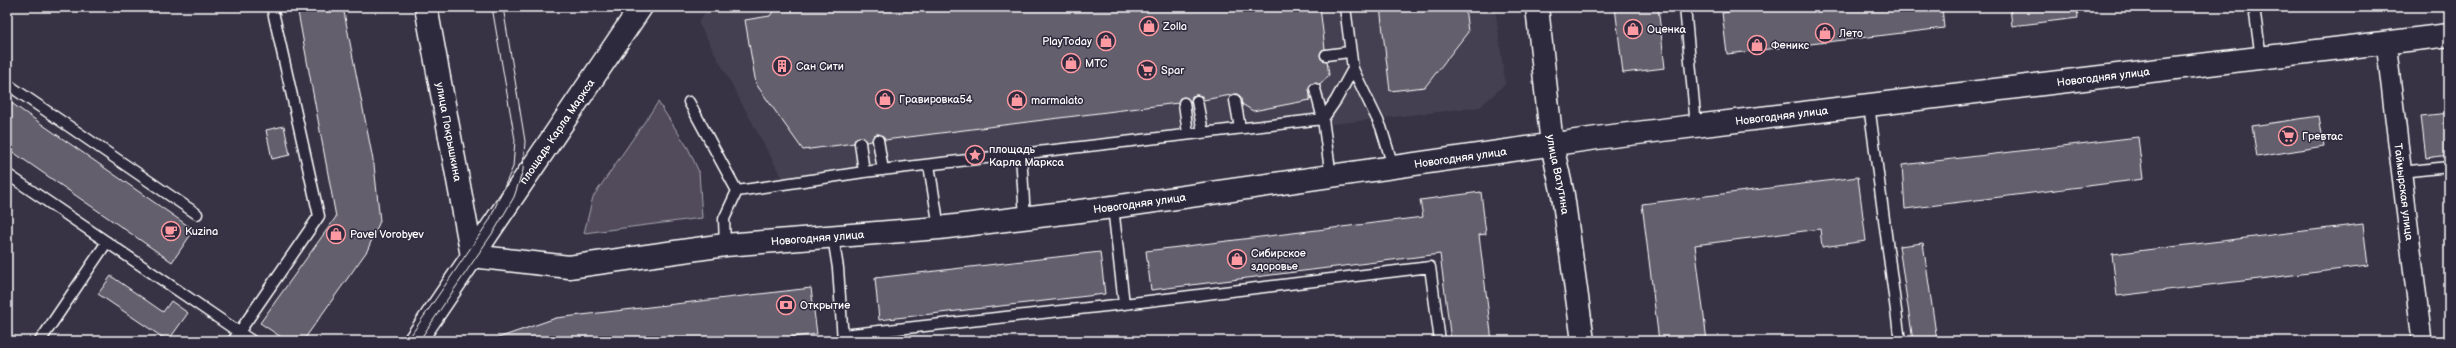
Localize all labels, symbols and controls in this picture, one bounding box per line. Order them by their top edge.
shop icon: Zolla [1138,15,1160,37]
shop icon: Оценка [1622,18,1644,40]
place label: Zolla [1162,20,1187,33]
shop icon: Лето [1814,22,1836,44]
place label: Оценка [1647,23,1686,36]
place label: Лето [1838,27,1863,40]
shop icon: PlayToday [1095,30,1117,52]
shop icon: Феникс [1746,34,1768,56]
place label: PlayToday [1042,35,1092,48]
place label: Феникс [1771,39,1810,52]
shop icon: МТС [1060,52,1082,74]
building icon: Сан Сити [771,55,793,77]
place label: МТС [1085,57,1108,70]
supermarket icon: Spar [1136,59,1158,81]
place label: Сан Сити [796,60,844,73]
place label: Spar [1161,64,1185,77]
street label: Новогодняя улица [2056,65,2151,89]
street label: площадь Карла Маркса [517,76,597,186]
street label: улица Покрышкина [434,81,465,183]
shop icon: Гравировка54 [874,88,896,110]
shop icon: marmalato [1006,89,1028,111]
place label: Гравировка54 [899,93,973,106]
place label: marmalato [1031,94,1084,107]
street label: Новогодняя улица [1734,103,1829,128]
supermarket icon: Гревтас [2277,125,2299,147]
place label: Гревтас [2302,130,2344,143]
street label: улица Ватутина [1544,134,1572,216]
place label: площадь Карла Маркса [989,143,1064,169]
street label: Таймырская улица [2392,143,2416,242]
place icon: площадь Карла Маркса [964,144,986,166]
street label: Новогодняя улица [1413,144,1508,171]
street label: Новогодняя улица [1093,190,1187,216]
cafe icon: Kuzina [160,220,182,242]
shop icon: Pavel Vorobyev [325,223,347,245]
place label: Kuzina [185,225,218,238]
street label: Новогодняя улица [770,227,865,248]
place label: Pavel Vorobyev [350,228,424,241]
place label: Сибирское здоровье [1251,247,1306,273]
shop icon: Сибирское здоровье [1226,248,1248,270]
bank icon: Открытие [775,294,797,316]
place label: Открытие [800,299,850,312]

